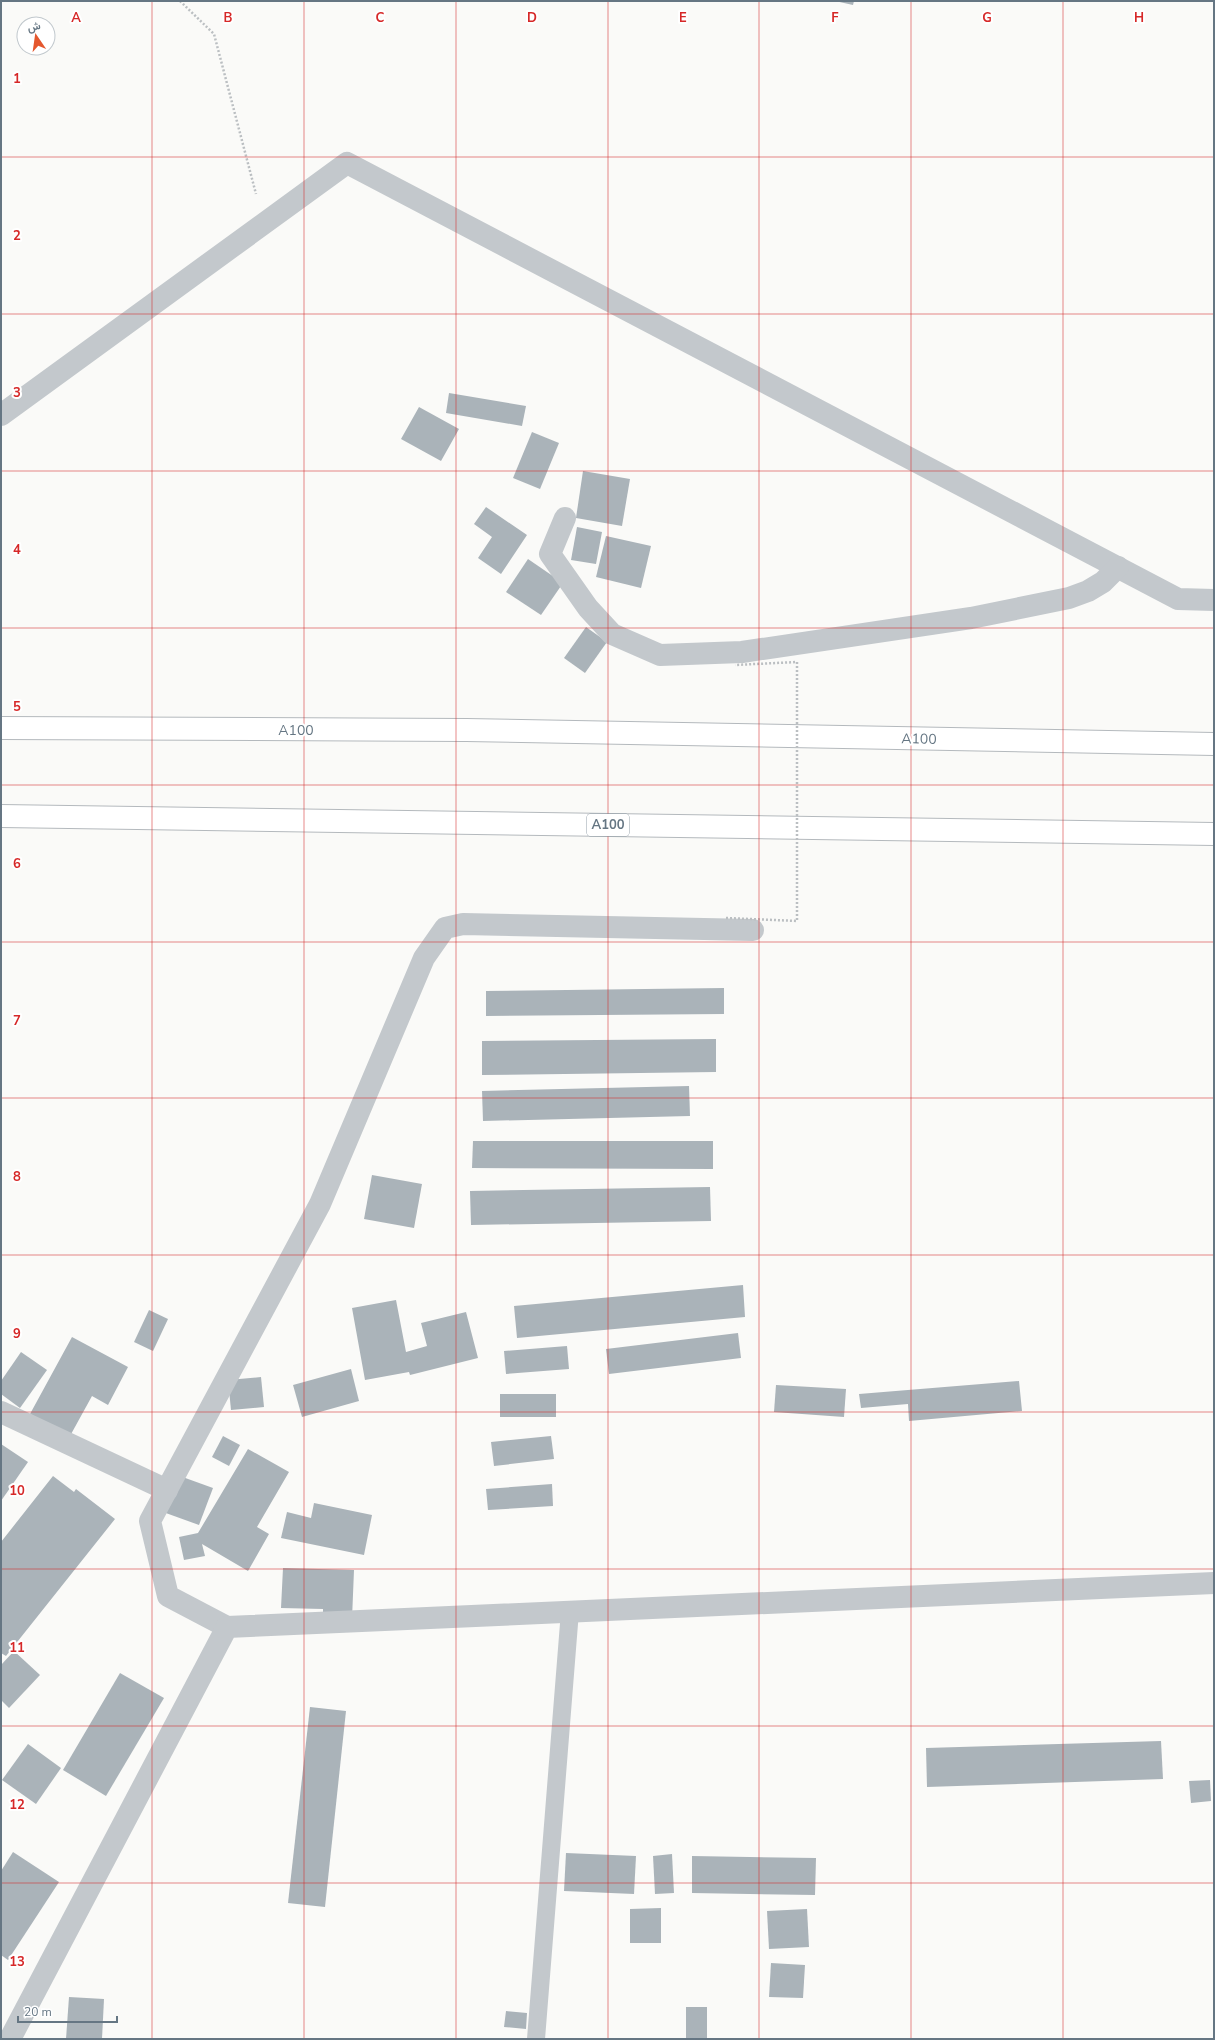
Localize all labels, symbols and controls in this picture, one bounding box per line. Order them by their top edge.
text: A [71,9,81,27]
text: B [224,9,233,27]
text: C [376,9,385,27]
text: D [527,9,537,27]
text: E [679,9,687,27]
text: F [831,9,839,27]
text: G [982,9,992,27]
text: H [1134,9,1144,27]
north arrow [16,16,56,56]
text: ش [26,18,42,36]
text: 1 [13,70,21,88]
text: 2 [13,227,21,245]
text: 3 [13,384,21,402]
text: 4 [13,541,21,559]
text: 5 [13,698,21,716]
street label: A100 [278,721,314,740]
street label: A100 [901,729,937,749]
road number: A100 [587,814,629,836]
text: 6 [13,855,21,873]
text: 7 [13,1012,21,1030]
text: 8 [13,1168,21,1186]
text: 9 [13,1325,21,1343]
text: 10 [9,1482,25,1500]
text: 11 [9,1639,25,1657]
text: 12 [9,1796,25,1814]
text: 13 [9,1953,25,1971]
scale bar [18,1998,117,2024]
text: 20 m [24,2004,52,2020]

